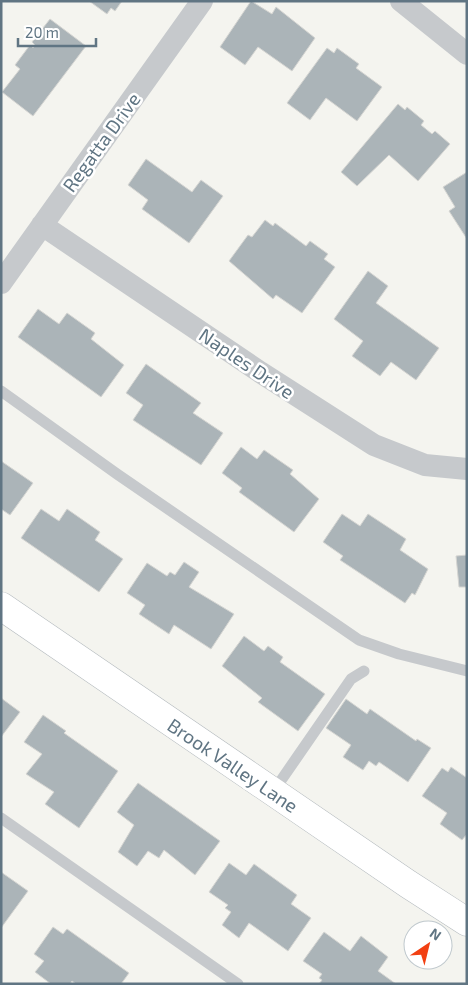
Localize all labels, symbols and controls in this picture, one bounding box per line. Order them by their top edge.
scale bar [18,15,95,47]
text: 20 m [25,23,59,41]
street label: Regatta Drive [57,88,145,196]
street label: Naples Drive [195,323,299,403]
street label: Brook Valley Lane [163,713,303,817]
north arrow [403,920,453,970]
text: N [427,924,445,944]

